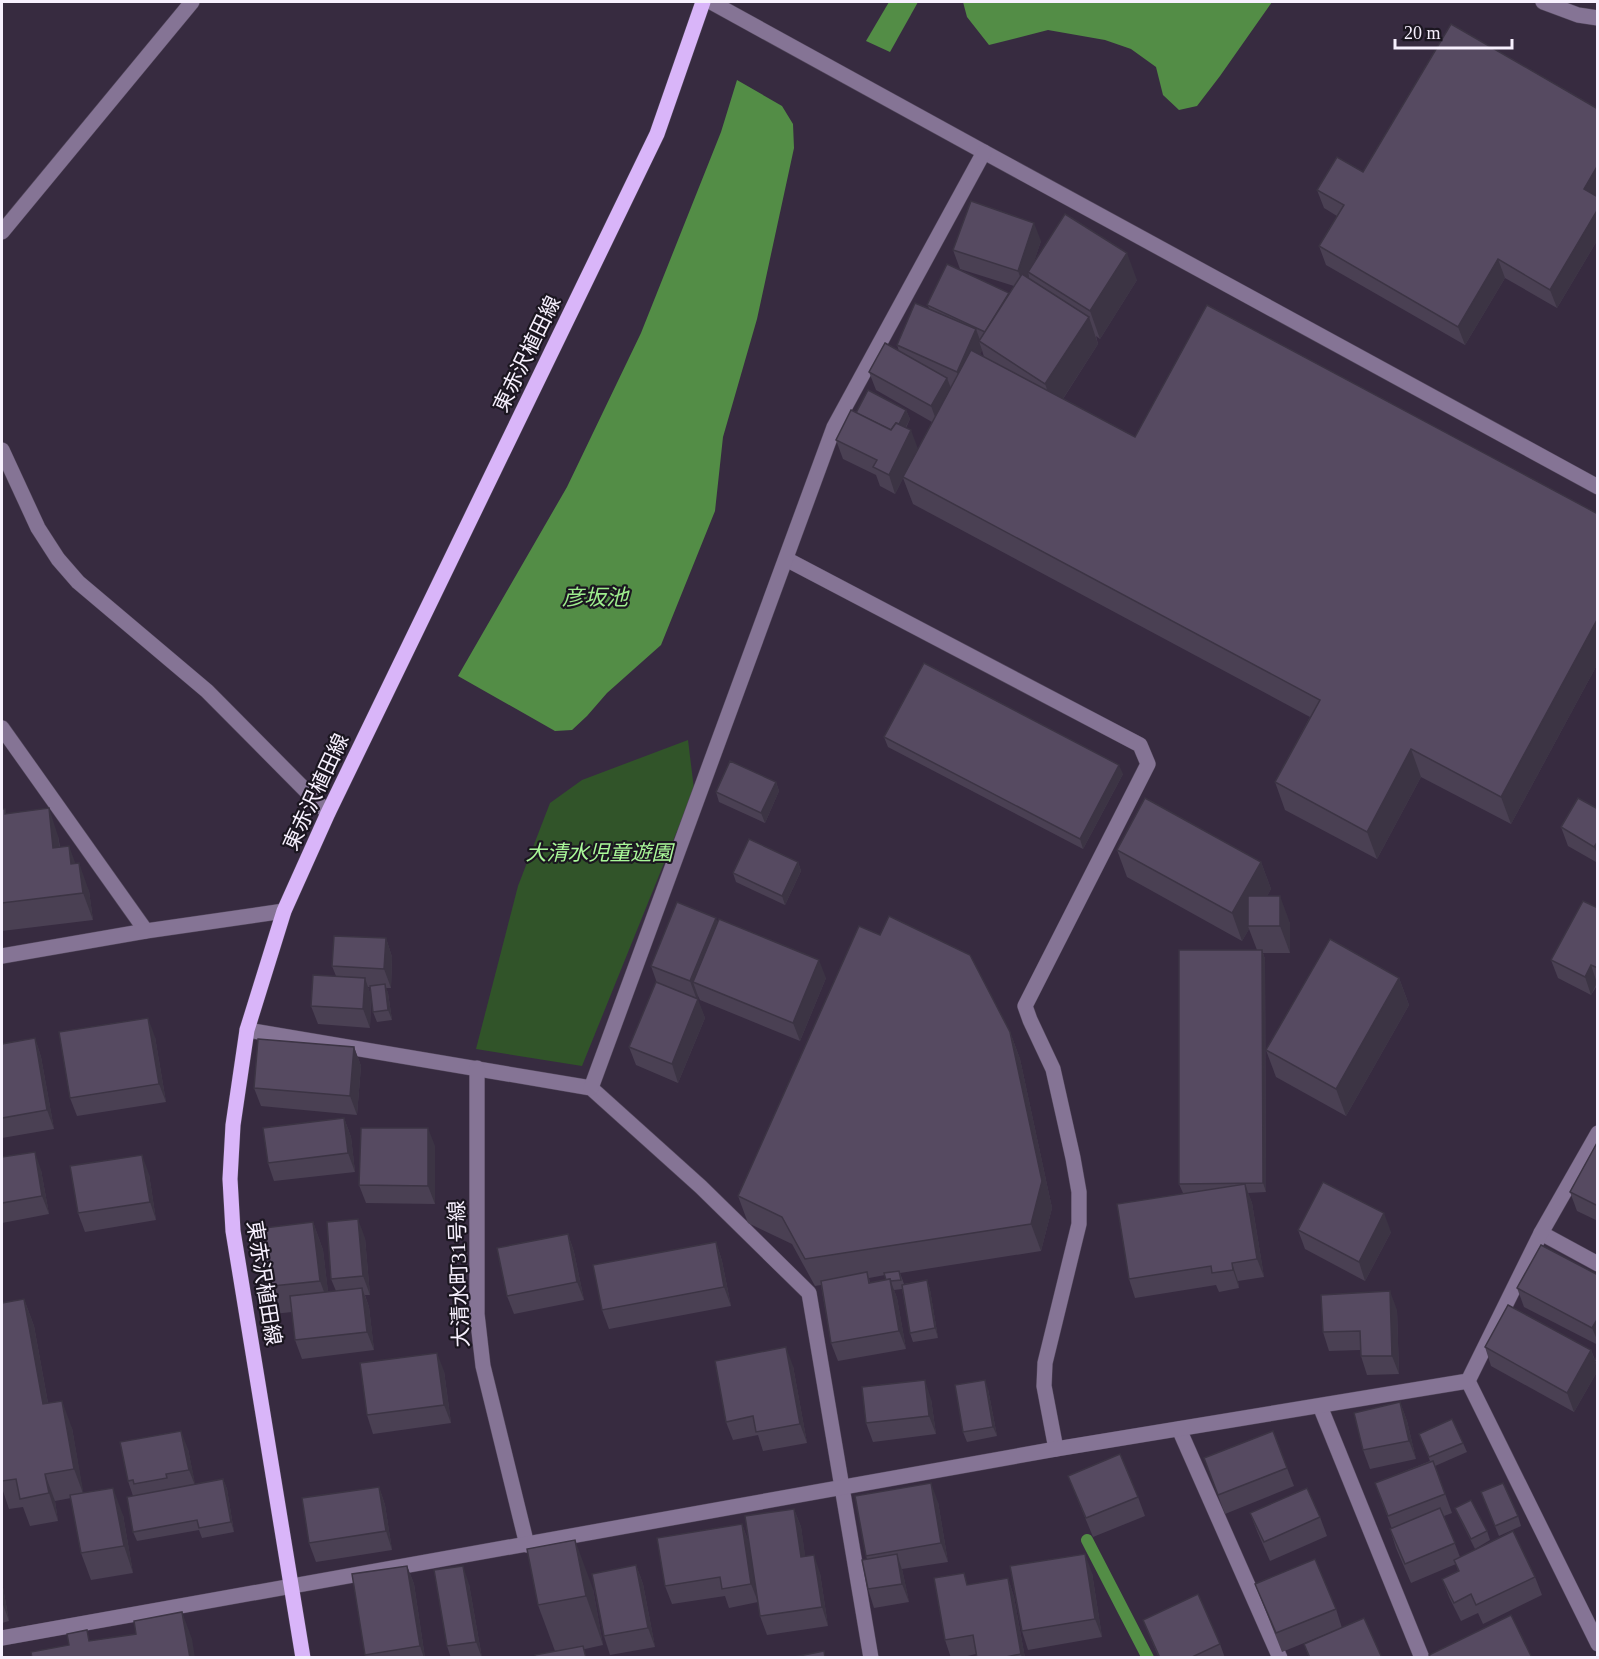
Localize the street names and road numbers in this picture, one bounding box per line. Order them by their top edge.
street label: 東赤沢植田線 [489,292,565,416]
street label: 東赤沢植田線 [278,730,354,854]
street label: 大清水町31号線 [444,1200,474,1348]
street label: 東赤沢植田線 [242,1219,286,1347]

